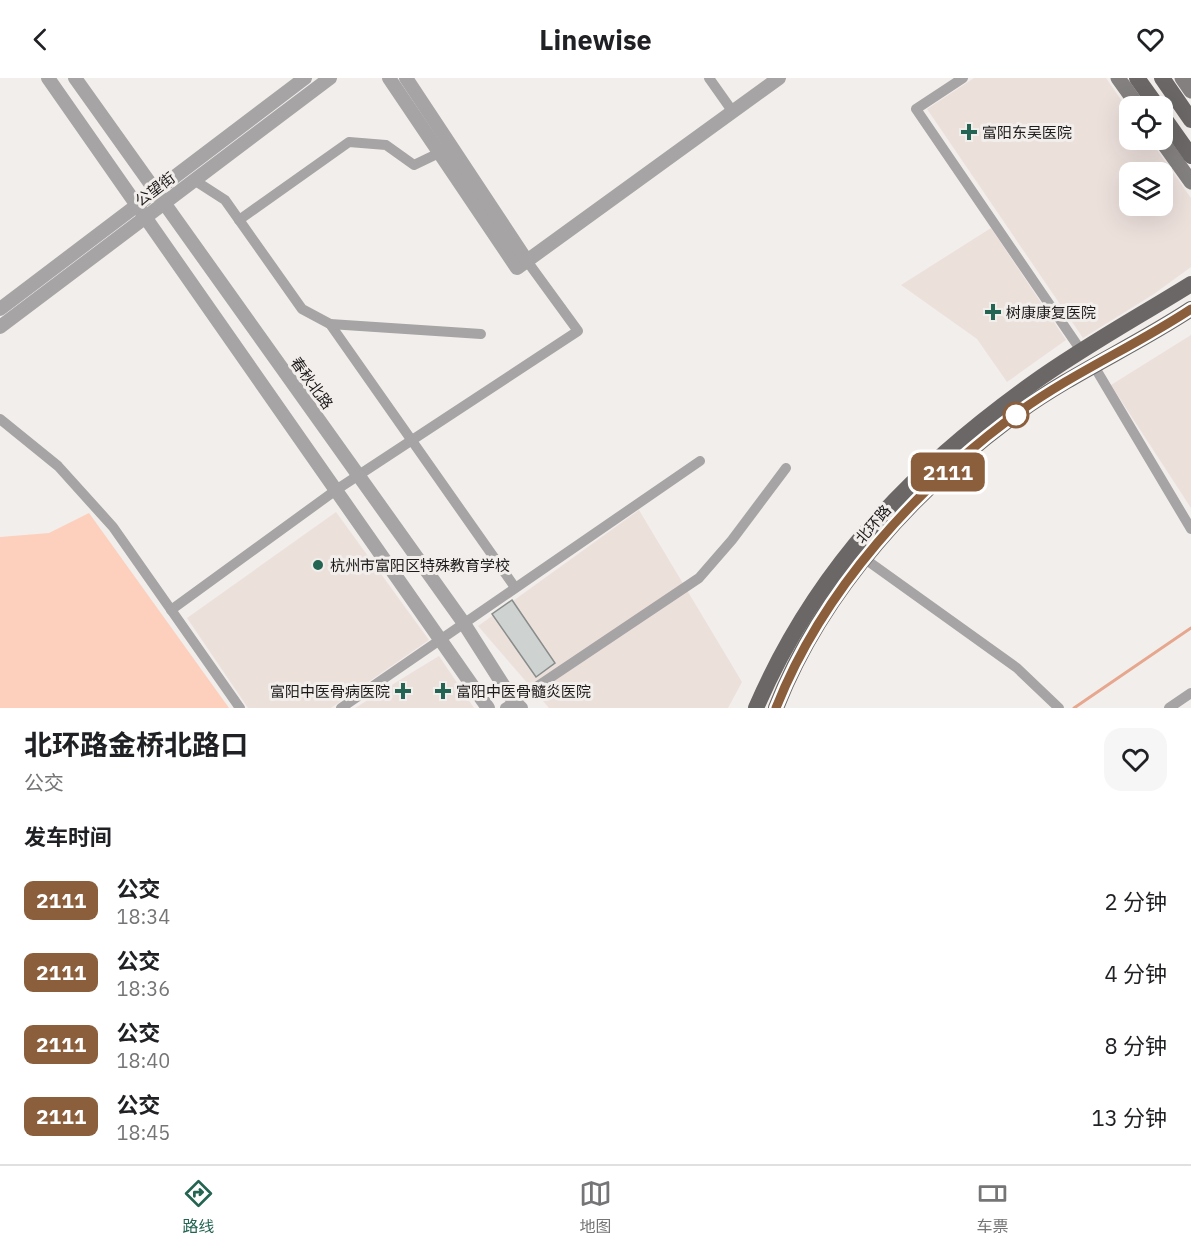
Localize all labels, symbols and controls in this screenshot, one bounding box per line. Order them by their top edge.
text: Linewise [539,22,652,57]
icon: back [24,23,57,56]
icon: heart [1134,23,1167,56]
map controls [1119,96,1173,216]
button: locate [1119,96,1173,150]
marker: 富阳东吴医院 [960,123,978,141]
place label: 富阳东吴医院 [982,123,1072,142]
button: layers [1119,162,1173,216]
street label: 公望街 [131,168,179,210]
marker: 树康康复医院 [984,303,1002,321]
place label: 树康康复医院 [1006,303,1096,322]
street label: 春秋北路 [287,353,337,413]
unlabelled marker [1003,402,1029,428]
line badge: 2111 [906,452,990,492]
text: 2111 [923,458,973,486]
street label: 北环路 [851,501,895,547]
place label: 杭州市富阳区特殊教育学校 [330,556,510,575]
marker: 杭州市富阳区特殊教育学校 [311,558,325,572]
place label: 富阳中医骨病医院 [270,682,390,701]
marker: 富阳中医骨病医院 [394,682,412,700]
marker: 富阳中医骨髓炎医院 [434,682,452,700]
place label: 富阳中医骨髓炎医院 [456,682,591,701]
text: 北环路金桥北路口 [24,726,248,763]
button: heart [1104,728,1167,791]
text: 公交 [24,769,64,796]
text: 发车时间 [24,822,112,851]
text: 公交 [116,874,160,903]
text: 2111 [36,886,86,914]
text: 2 分钟 [1105,887,1167,916]
text: 18:34 [116,903,170,930]
text: 公交 [116,946,160,975]
text: 2111 [36,958,86,986]
text: 4 分钟 [1105,959,1167,988]
text: 18:36 [116,975,170,1002]
text: 公交 [116,1018,160,1047]
text: 2111 [36,1030,86,1058]
text: 8 分钟 [1105,1031,1167,1060]
text: 18:40 [116,1047,170,1074]
text: 公交 [116,1090,160,1119]
text: 2111 [36,1102,86,1130]
text: 13 分钟 [1091,1103,1167,1132]
text: 18:45 [116,1119,170,1146]
tab: 路线 [182,1177,215,1237]
tab: 地图 [579,1177,612,1237]
tab: 车票 [976,1177,1009,1237]

